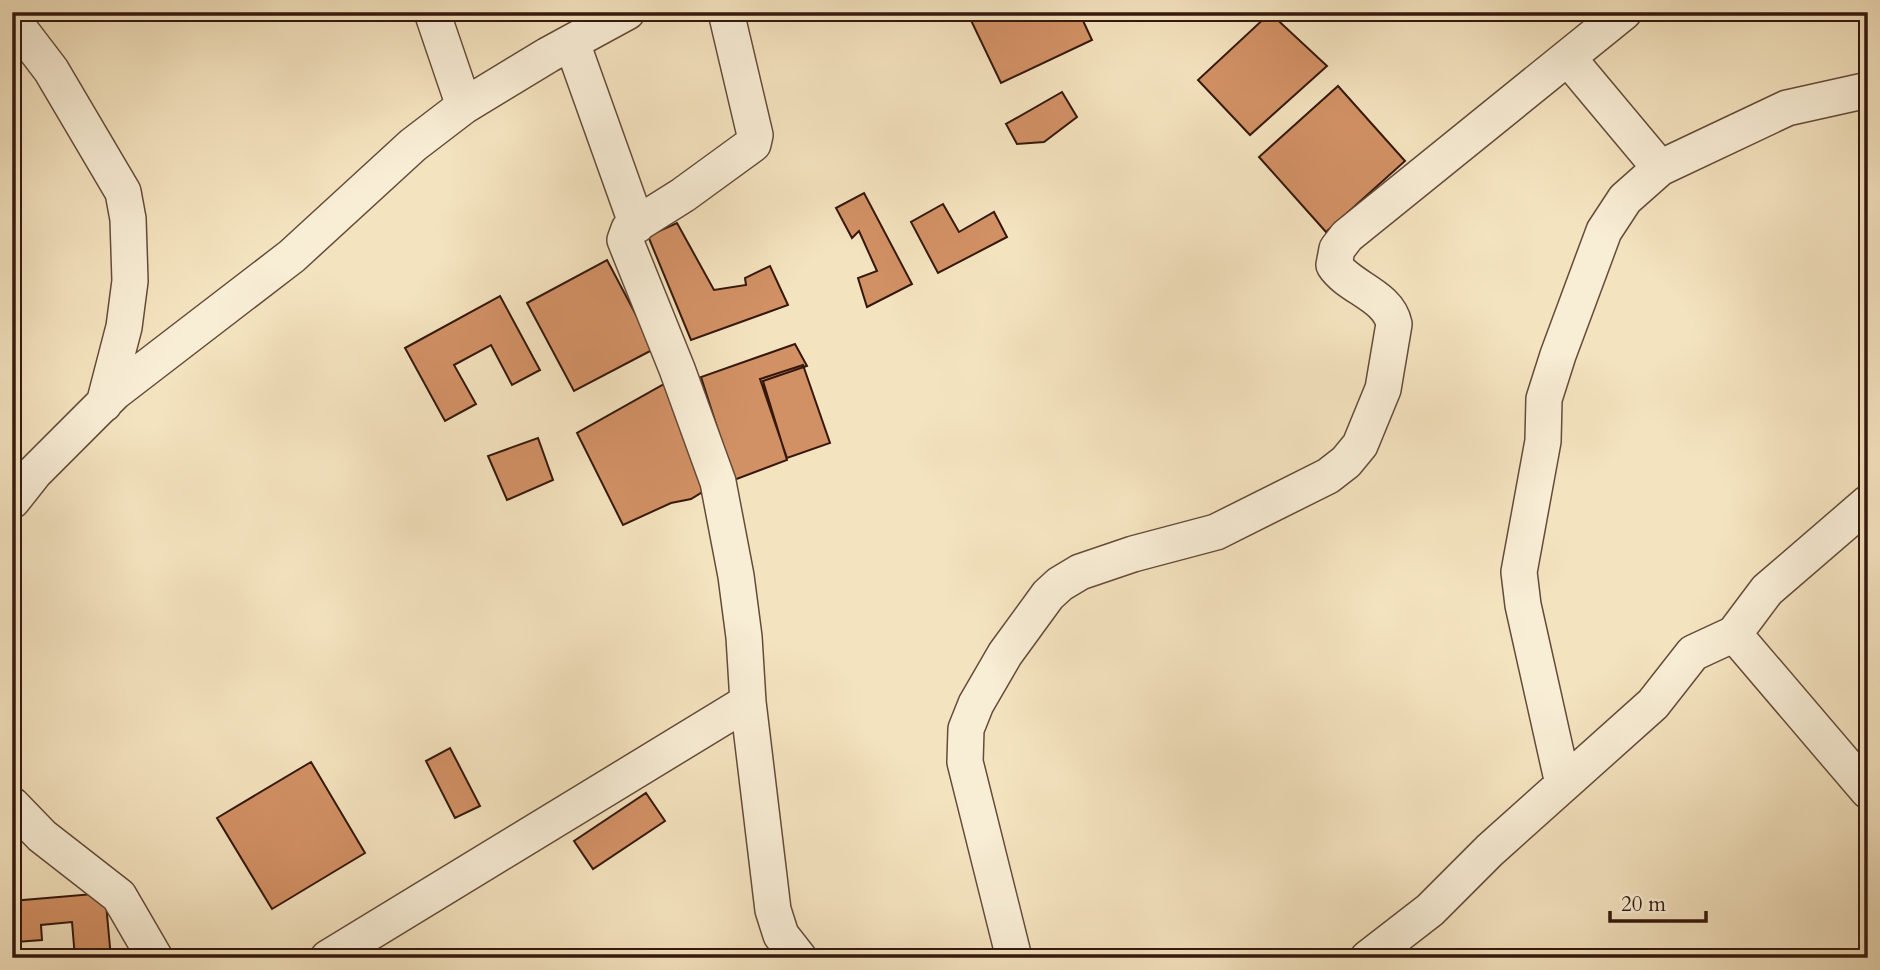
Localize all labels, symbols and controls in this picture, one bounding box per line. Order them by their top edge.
scale bar [1610,879,1707,923]
text: 20 m [1621,890,1666,919]

